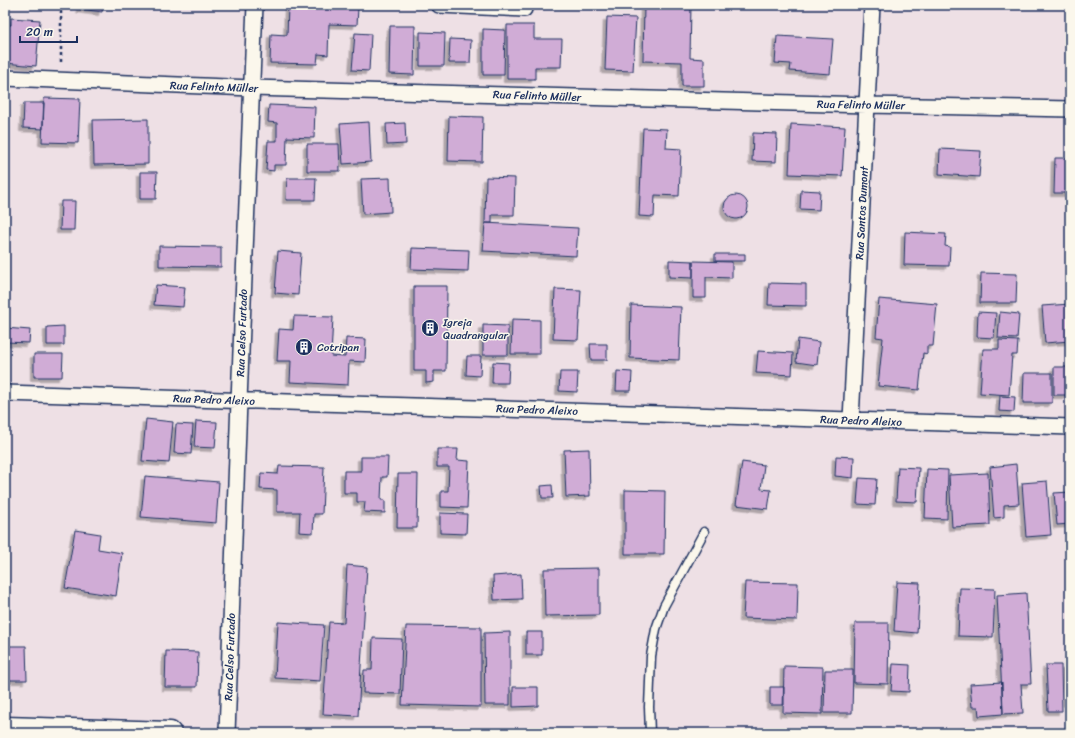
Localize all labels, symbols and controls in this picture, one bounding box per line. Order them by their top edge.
scale bar [20,18,77,44]
text: 20 m [26,21,53,43]
street label: Rua Felinto Müller [170,76,259,98]
street label: Rua Felinto Müller [493,85,582,107]
street label: Rua Felinto Müller [817,95,906,115]
street label: Rua Santos Dumont [850,165,874,260]
street label: Rua Celso Furtado [231,288,253,377]
place label: Igreja Quadrangular [442,313,508,345]
building icon: Igreja Quadrangular [420,318,440,338]
building icon: Cotripan [294,337,314,357]
place label: Cotripan [317,338,359,357]
street label: Rua Pedro Aleixo [173,389,256,411]
street label: Rua Pedro Aleixo [496,399,579,421]
street label: Rua Pedro Aleixo [820,410,903,432]
street label: Rua Celso Furtado [219,612,241,701]

